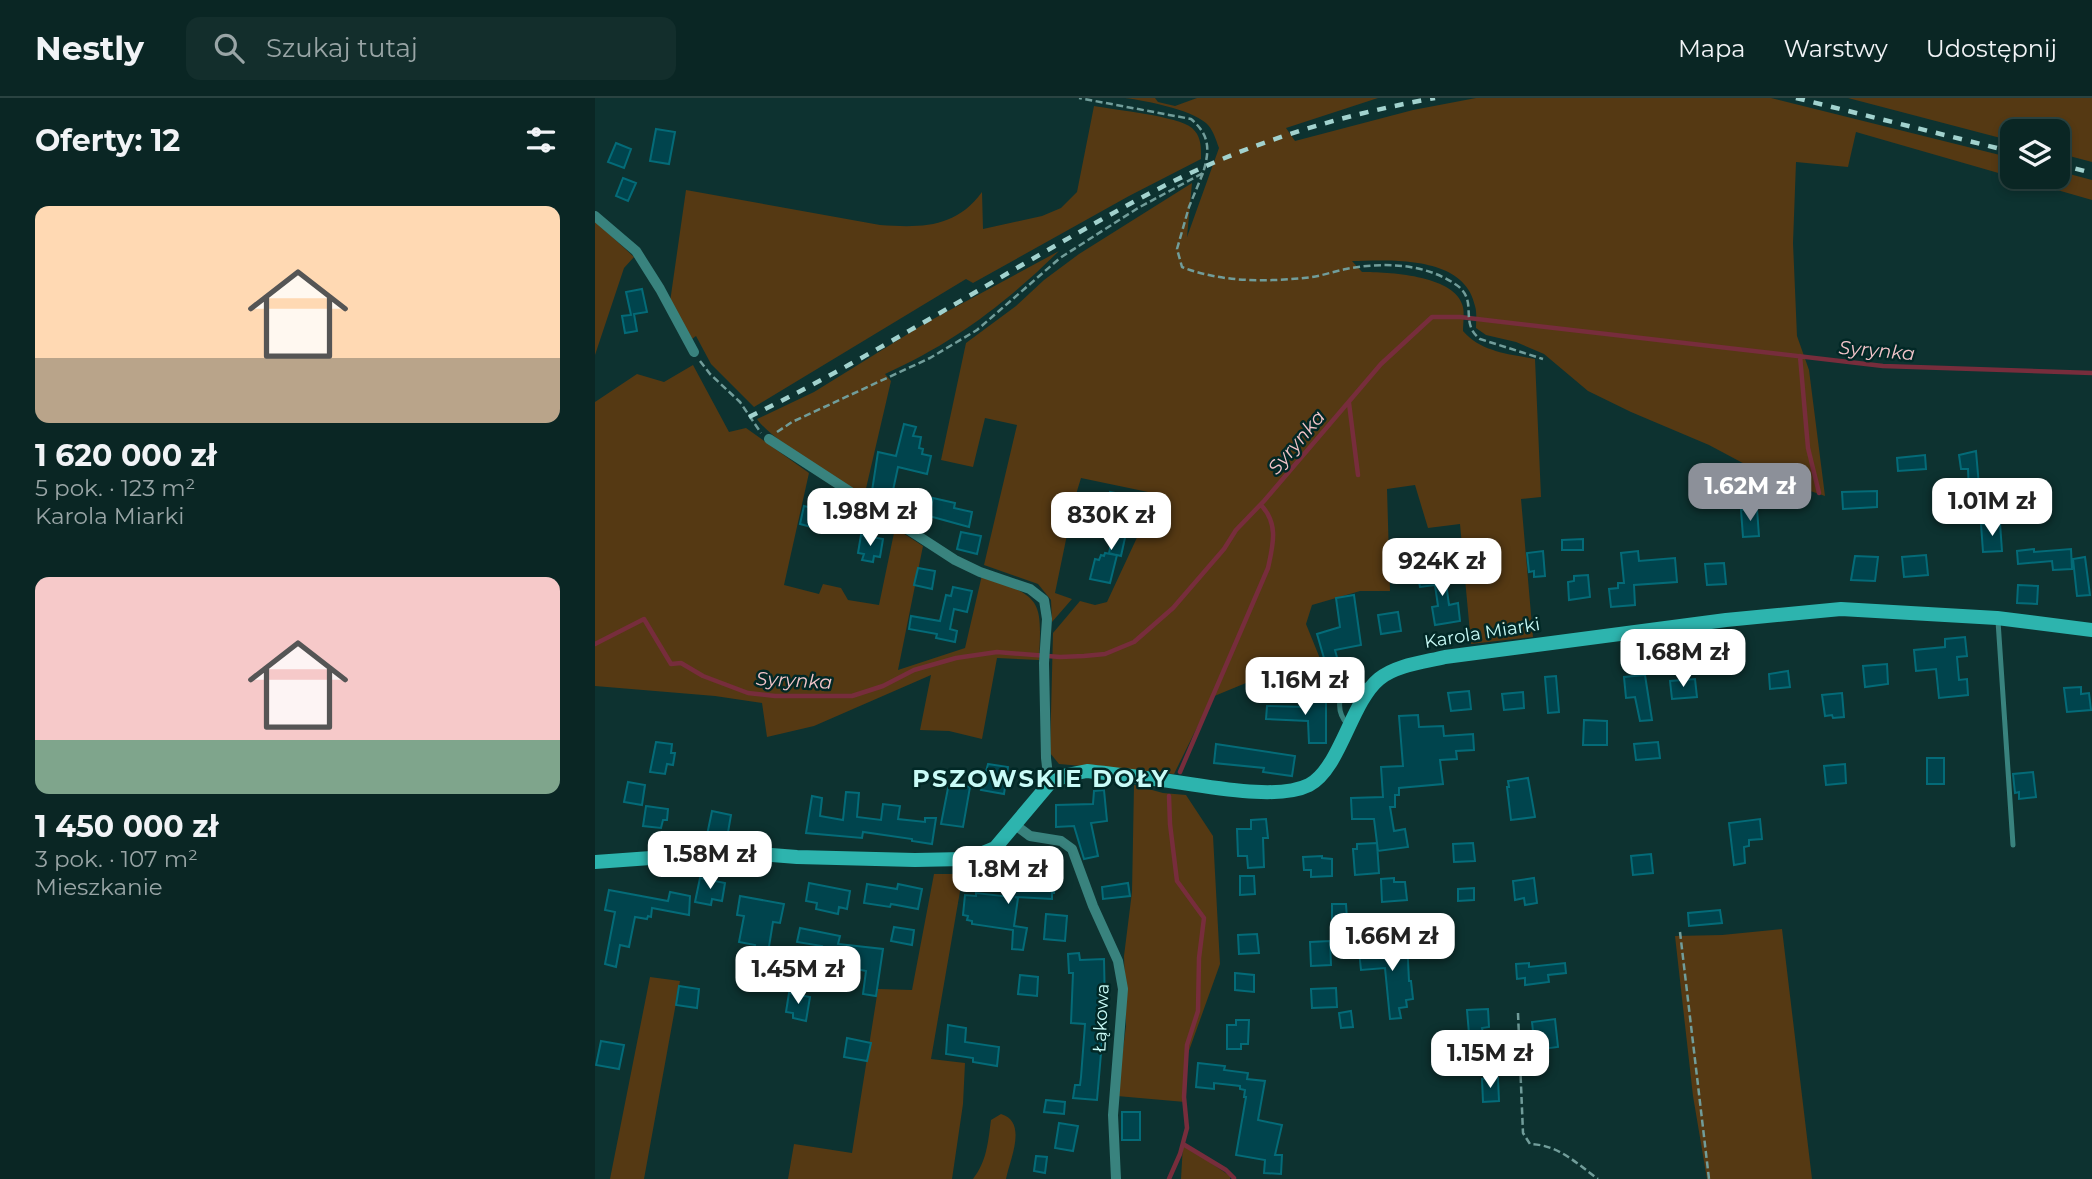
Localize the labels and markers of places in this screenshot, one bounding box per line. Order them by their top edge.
pin: 1.62M zł [1678,464,1822,523]
pin: 1.01M zł [1920,478,2064,538]
pin: 1.98M zł [798,489,942,548]
pin: 830K zł [1046,492,1176,552]
pin: 924K zł [1377,538,1507,598]
pin: 1.68M zł [1611,630,1755,689]
pin: 1.16M zł [1233,658,1377,717]
pin: 1.58M zł [638,832,782,891]
pin: 1.8M zł [943,846,1073,906]
pin: 1.66M zł [1320,914,1464,973]
pin: 1.45M zł [726,946,870,1006]
pin: 1.15M zł [1418,1030,1562,1090]

